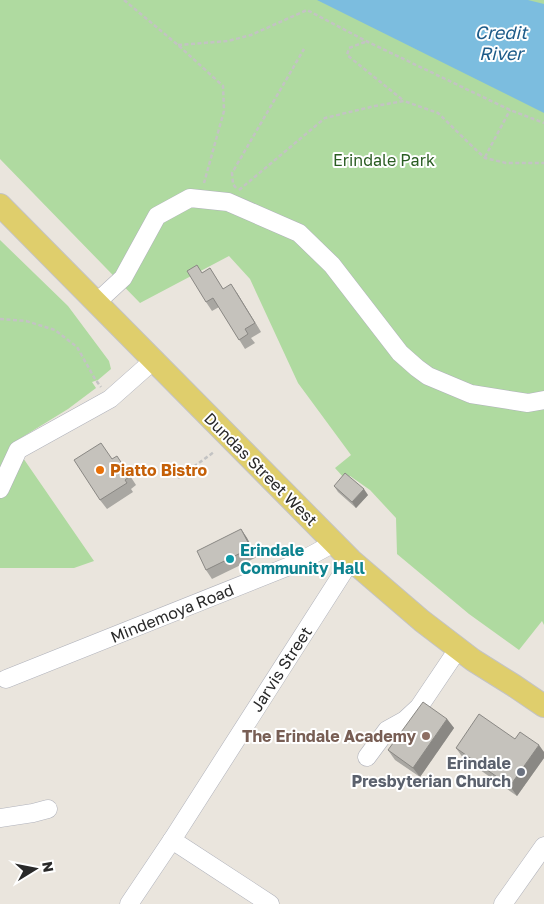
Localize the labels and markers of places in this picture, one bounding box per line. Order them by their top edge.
place label: Piatto Bistro [110,460,208,480]
marker: Piatto Bistro [94,464,106,476]
place label: Erindale Community Hall [240,540,366,578]
marker: Erindale Community Hall [224,553,236,565]
place label: The Erindale Academy [242,726,416,746]
marker: The Erindale Academy [420,730,432,742]
place label: Erindale Presbyterian Church [352,753,511,791]
marker: Erindale Presbyterian Church [515,766,527,778]

